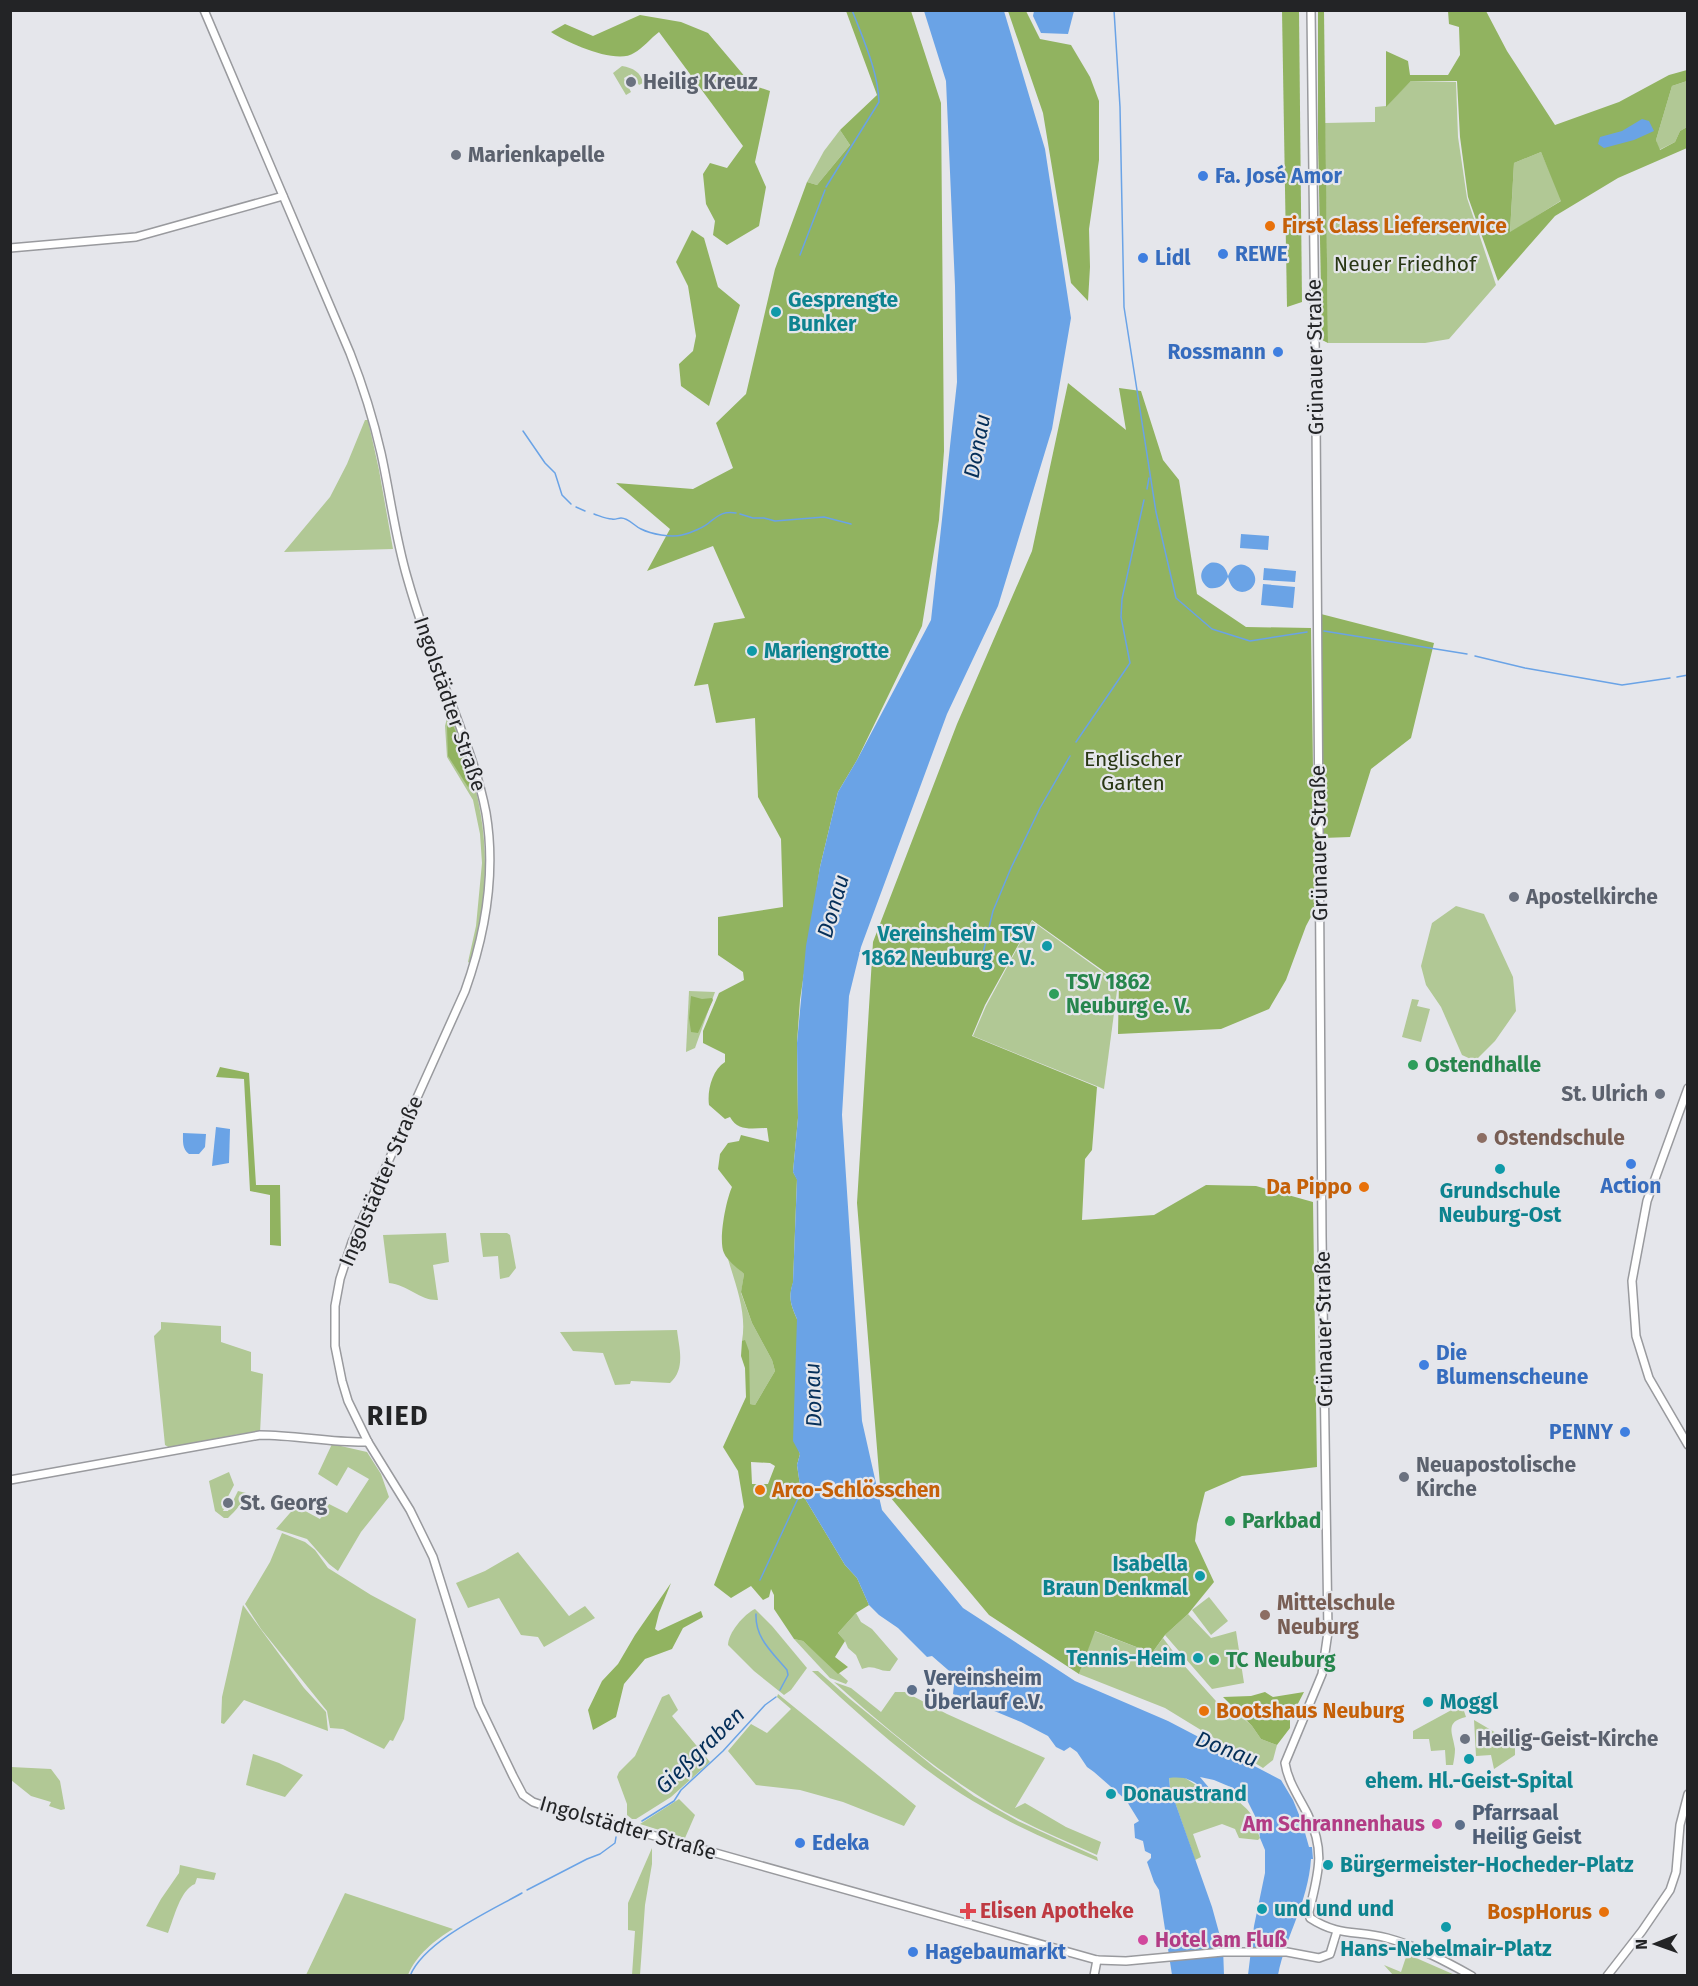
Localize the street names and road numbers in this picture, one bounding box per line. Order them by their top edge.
street label: Grünauer Straße [1301,279,1329,435]
street label: Ingolstädter Straße [408,613,492,795]
street label: Grünauer Straße [1305,765,1333,921]
street label: Ingolstädter Straße [333,1092,429,1270]
street label: Grünauer Straße [1310,1251,1338,1407]
street label: Ingolstädter Straße [537,1790,719,1866]

